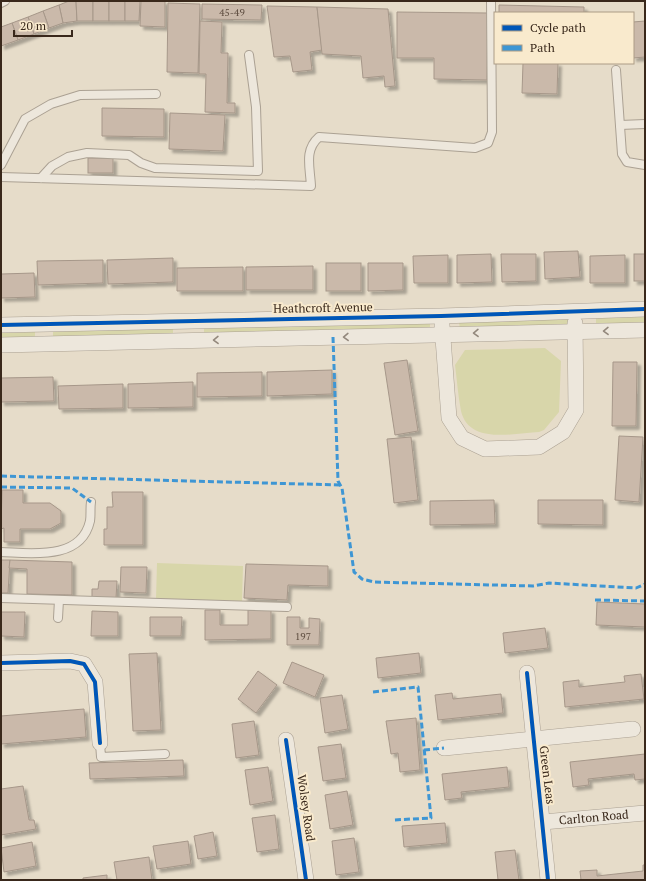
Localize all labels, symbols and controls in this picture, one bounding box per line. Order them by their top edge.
house number: 45-49 [219,6,245,19]
scale bar [14,12,72,38]
legend [494,12,634,64]
text: 20 m [20,18,47,33]
text: Cycle path [530,20,586,35]
text: Path [530,40,555,55]
street label: Heathcroft Avenue [273,299,373,316]
one-way arrow [603,326,609,335]
one-way arrow [473,329,479,337]
one-way arrow [343,333,349,341]
one-way arrow [213,336,219,344]
house number: 197 [295,630,311,643]
street label: Green Leas [536,745,559,805]
street label: Wolsey Road [294,773,319,843]
street label: Carlton Road [558,806,630,828]

